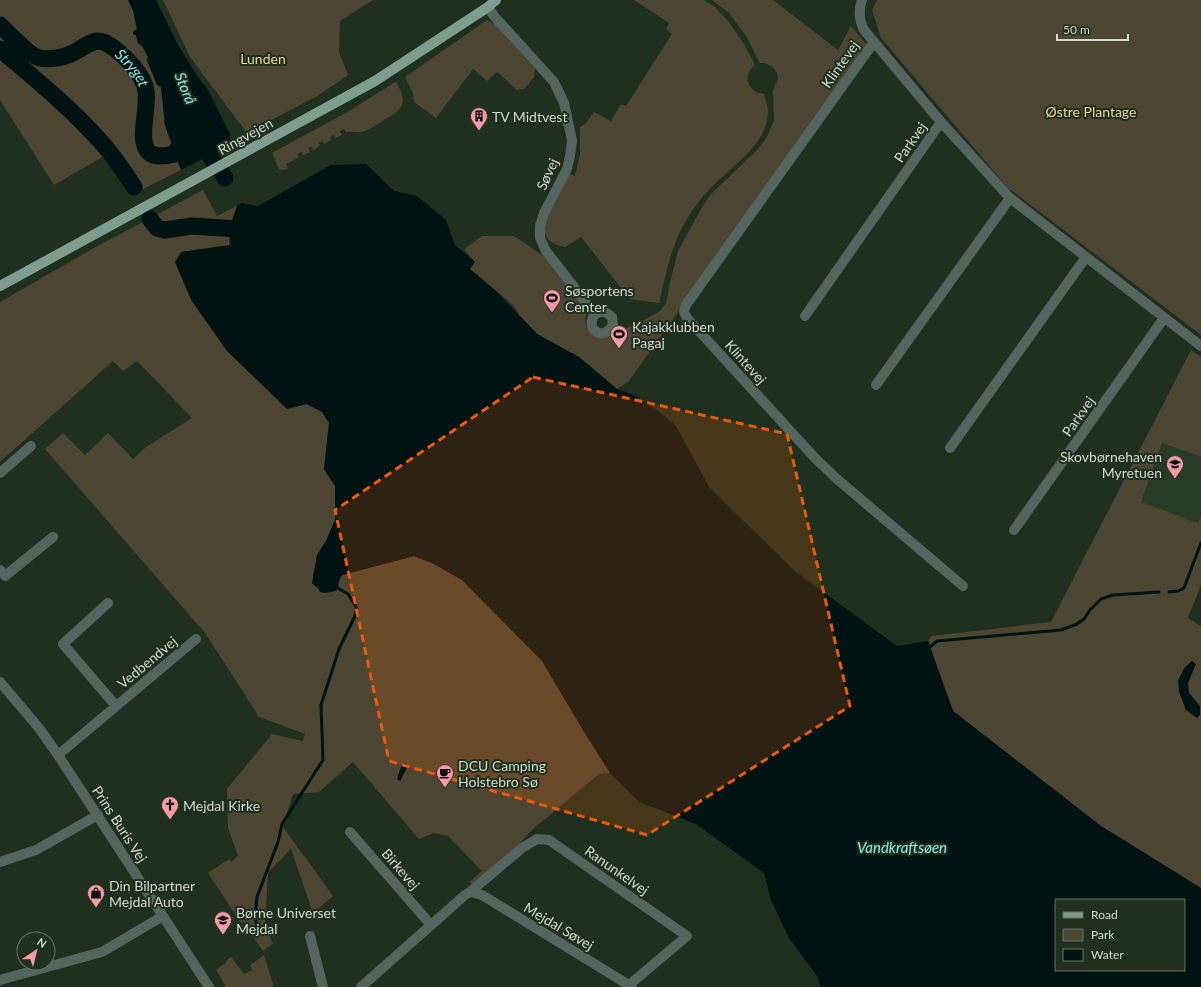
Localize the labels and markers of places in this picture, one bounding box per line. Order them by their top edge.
building icon: TV Midtvest [469,106,489,131]
place label: TV Midtvest [492,108,567,125]
place label: Søsportens Center [565,282,634,315]
sports icon: Søsportens Center [542,288,562,313]
place label: Kajakklubben Pagaj [632,318,715,351]
sports icon: Kajakklubben Pagaj [609,324,629,349]
place label: Skovbørnehaven Myretuen [1060,448,1162,481]
school or university icon: Skovbørnehaven Myretuen [1165,454,1185,479]
place label: DCU Camping Holstebro Sø [458,757,546,790]
cafe icon: DCU Camping Holstebro Sø [435,763,455,788]
church icon: Mejdal Kirke [160,795,180,820]
place label: Mejdal Kirke [183,797,260,814]
place label: Din Bilpartner Mejdal Auto [109,877,195,910]
shop icon: Din Bilpartner Mejdal Auto [86,883,106,908]
place label: Børne Universet Mejdal [236,904,336,937]
school or university icon: Børne Universet Mejdal [213,910,233,935]

